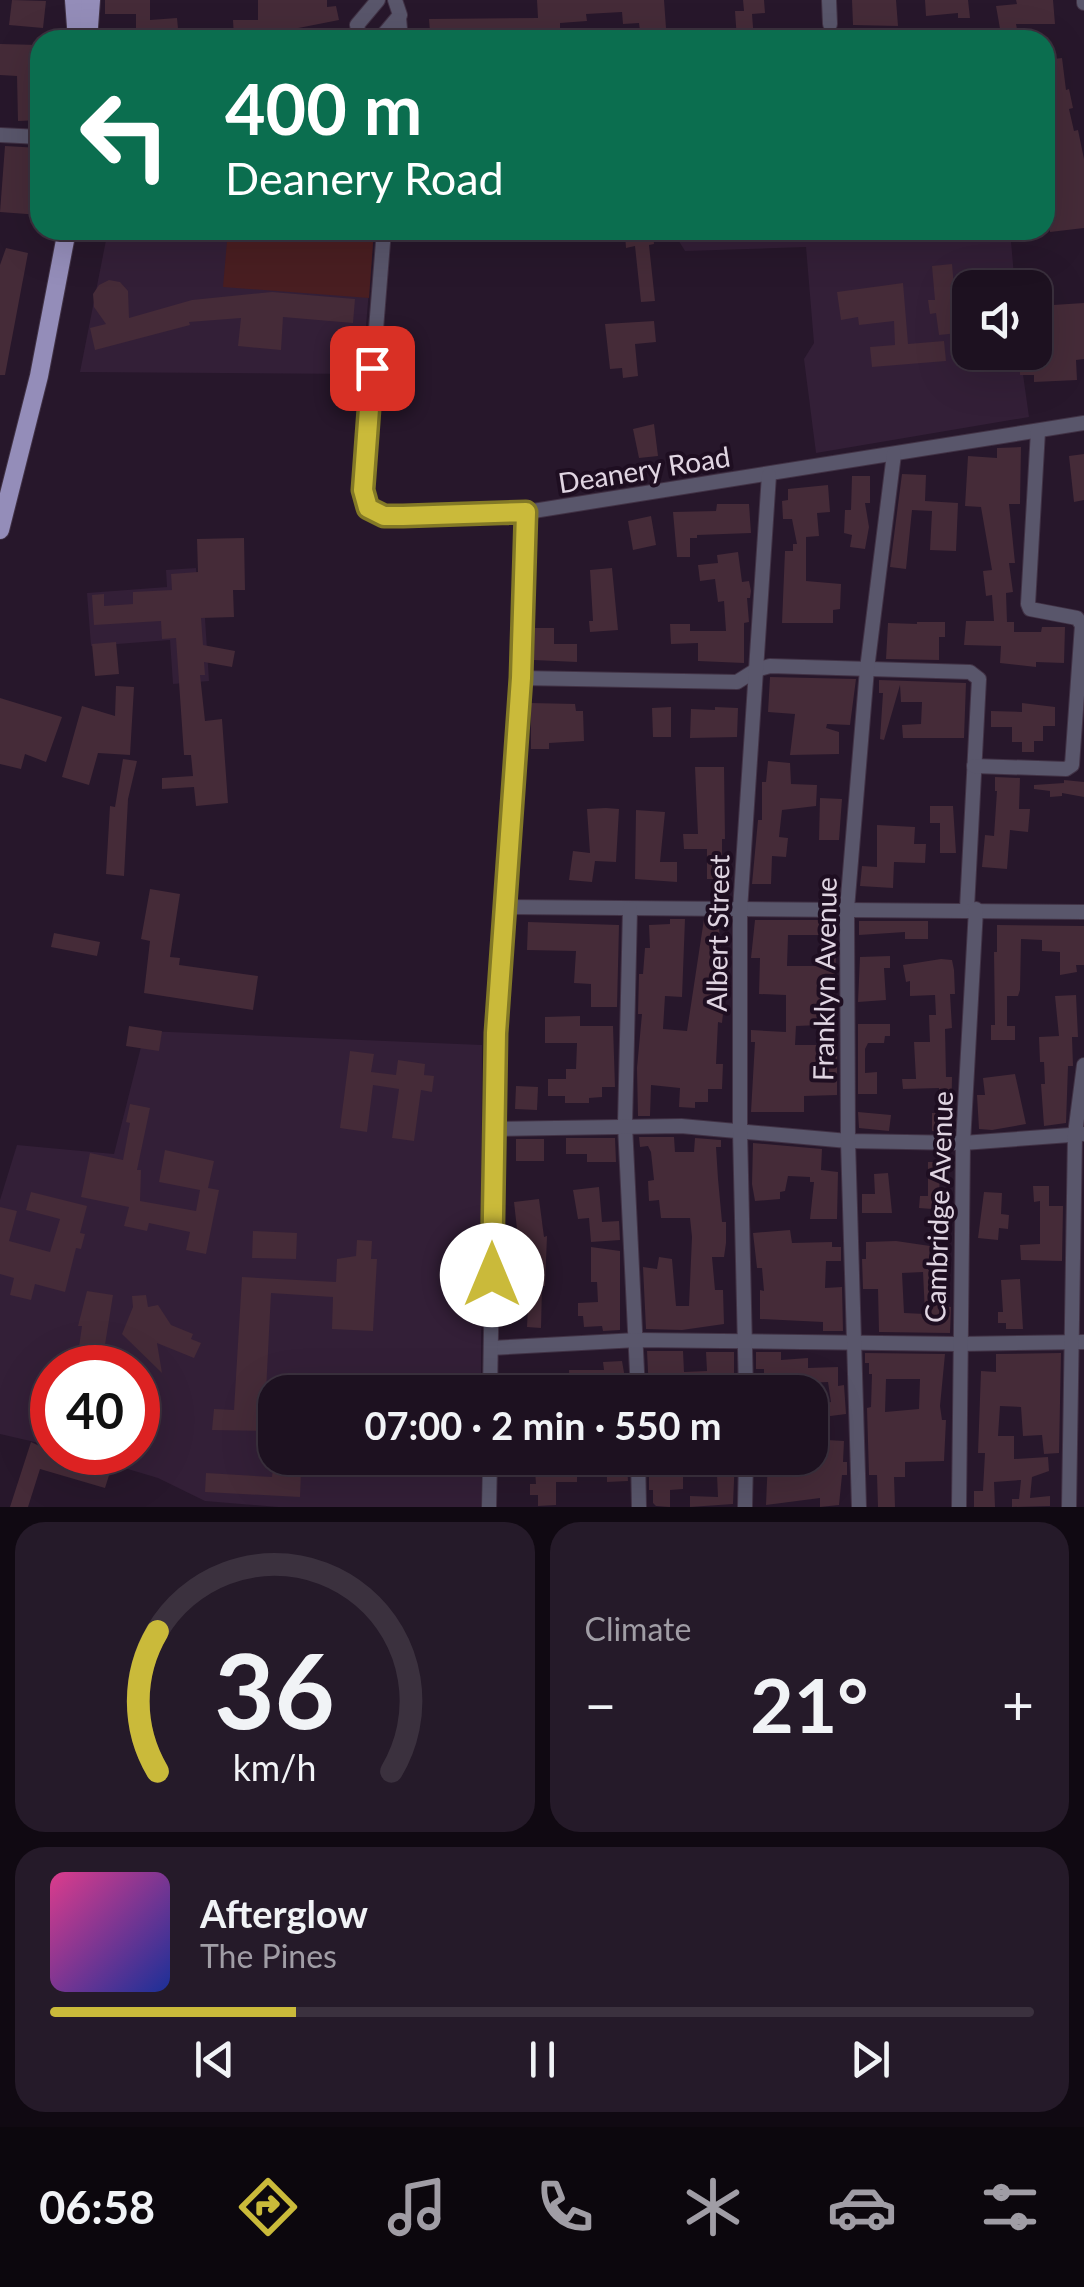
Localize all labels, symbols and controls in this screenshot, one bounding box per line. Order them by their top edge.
text: 400 m [225,66,422,150]
icon: left [60,70,190,200]
text: Deanery Road [225,151,504,205]
map controls [952,270,1052,370]
button: sound [952,270,1052,370]
pin [330,326,415,411]
icon: arrive [345,341,400,396]
street label: Deanery Road [556,439,732,499]
street label: Albert Street [699,854,735,1012]
street label: Franklyn Avenue [805,877,843,1081]
street label: Cambridge Avenue [917,1090,959,1324]
position arrow [440,1223,544,1327]
speed limit sign: 40 [30,1345,160,1475]
text: 07:00 · 2 min · 550 m [364,1402,722,1448]
text: Climate [585,1609,691,1648]
text: 36 [214,1626,335,1751]
text: 21° [750,1659,868,1749]
text: − [585,1671,616,1737]
text: + [1002,1671,1034,1737]
text: km/h [233,1746,317,1789]
text: Afterglow [200,1890,368,1936]
text: The Pines [200,1936,337,1975]
icon: previous [187,2032,242,2087]
icon: pause [515,2032,570,2087]
icon: next [843,2032,898,2087]
icon: directions [233,2172,303,2242]
icon: music [382,2172,452,2242]
icon: phone [530,2172,600,2242]
icon: climate [678,2172,748,2242]
icon: car [827,2172,897,2242]
icon: filters [975,2172,1045,2242]
text: 06:58 [39,2180,155,2234]

